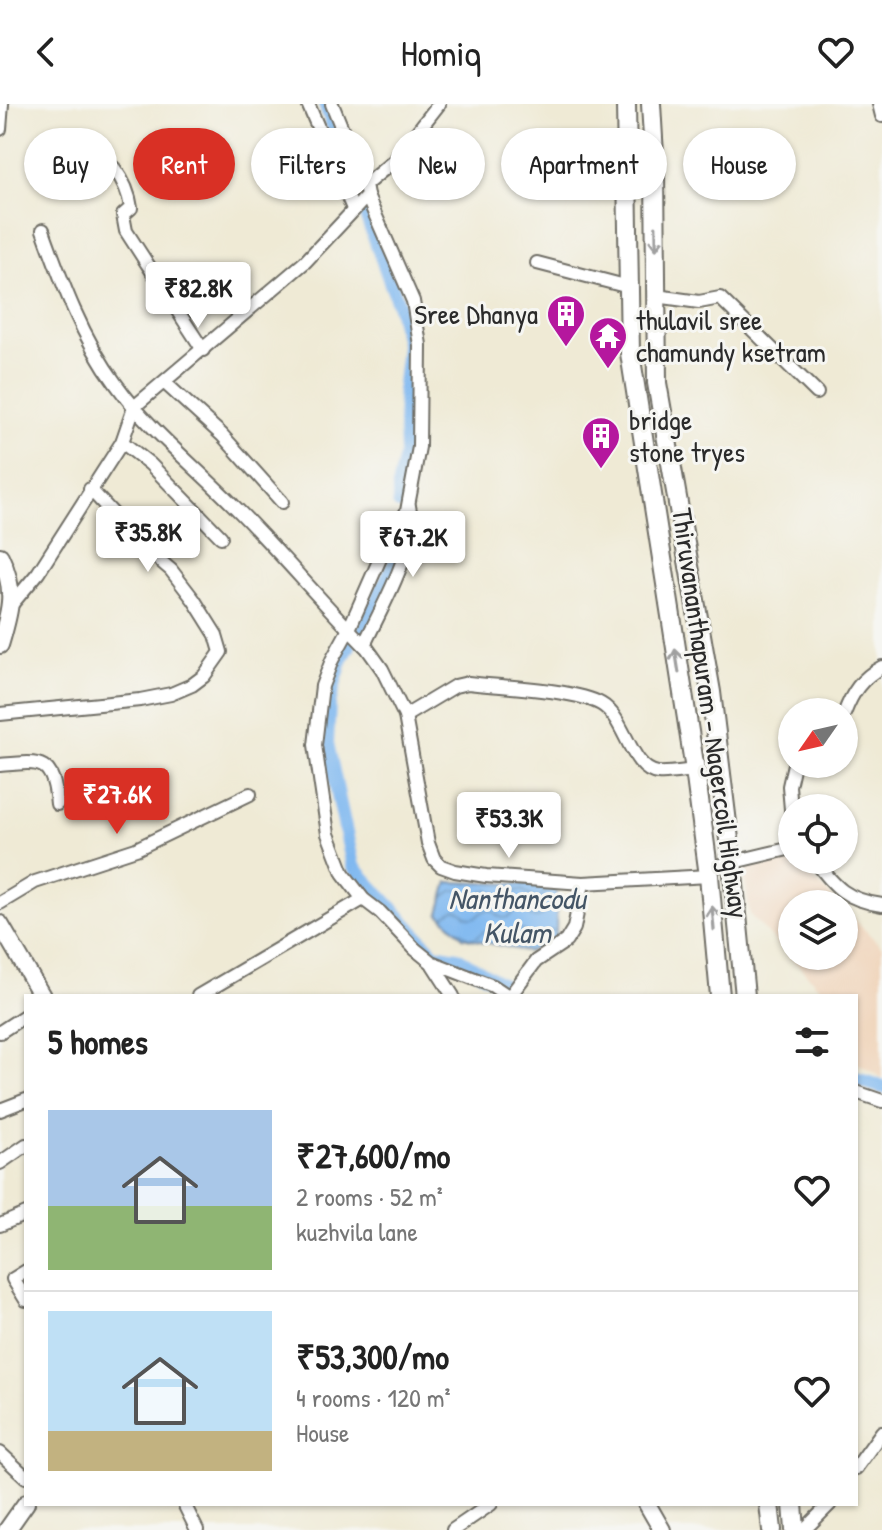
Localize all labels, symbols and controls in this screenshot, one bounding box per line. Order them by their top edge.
text: Homiq [401,28,481,77]
icon: back [24,30,68,74]
icon: heart [814,30,858,74]
chip: Buy [24,128,117,200]
chip: Rent [133,128,235,200]
chip: Filters [251,128,374,200]
chip: New [390,128,485,200]
chip: Apartment [501,128,667,200]
chip: House [683,128,796,200]
one-way arrow [648,224,664,251]
pin: ₹82.8K [133,262,263,330]
text: ₹82.8K [164,270,232,305]
building icon: Sree Dhanya [545,293,587,348]
place label: Sree Dhanya [414,295,538,333]
place label: thulavil sree chamundy ksetram [636,301,826,371]
temple icon: thulavil sree chamundy ksetram [587,315,629,370]
place label: bridge stone tryes [629,401,745,471]
building icon: bridge stone tryes [580,415,622,470]
street label: Thiruvananthapuram - Nagercoil Highway [663,505,759,921]
pin: ₹35.8K [83,506,213,574]
pin: ₹67.2K [348,511,478,579]
text: ₹35.8K [114,514,182,549]
text: ₹67.2K [378,519,448,554]
one-way arrow [669,649,684,674]
north arrow [778,698,858,778]
map controls [778,698,858,970]
pin: ₹27.6K [52,768,182,836]
text: ₹27.6K [82,776,152,811]
pin: ₹53.3K [444,792,574,860]
button: locate [778,794,858,874]
text: ₹53.3K [475,800,543,835]
water label: Nanthancodu Kulam [449,878,587,952]
button: layers [778,890,858,970]
one-way arrow [705,905,720,932]
text: 5 homes [48,1019,148,1065]
icon: filters [790,1020,834,1064]
text: ₹27,600/mo [296,1133,450,1179]
icon: home [112,1142,208,1238]
icon: heart [790,1168,834,1212]
text: 2 rooms · 52 m² [296,1179,443,1214]
text: kuzhvila lane [296,1214,418,1249]
text: ₹53,300/mo [296,1334,449,1380]
icon: home [112,1343,208,1439]
icon: heart [790,1369,834,1413]
text: 4 rooms · 120 m² [296,1380,450,1415]
text: House [296,1415,349,1450]

